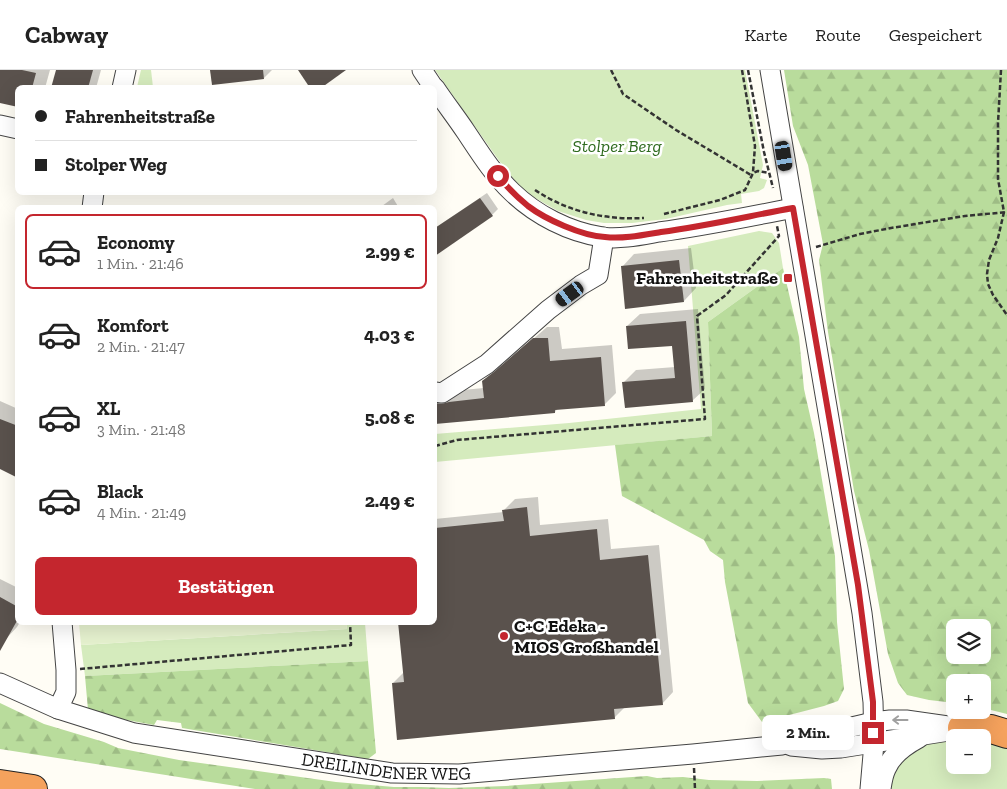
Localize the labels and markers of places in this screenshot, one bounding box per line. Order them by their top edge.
place label: Fahrenheitstraße [636,267,778,289]
marker: Fahrenheitstraße [782,272,794,284]
place label: C+C Edeka - MIOS Großhandel [514,615,659,658]
marker: C+C Edeka - MIOS Großhandel [498,630,510,642]

